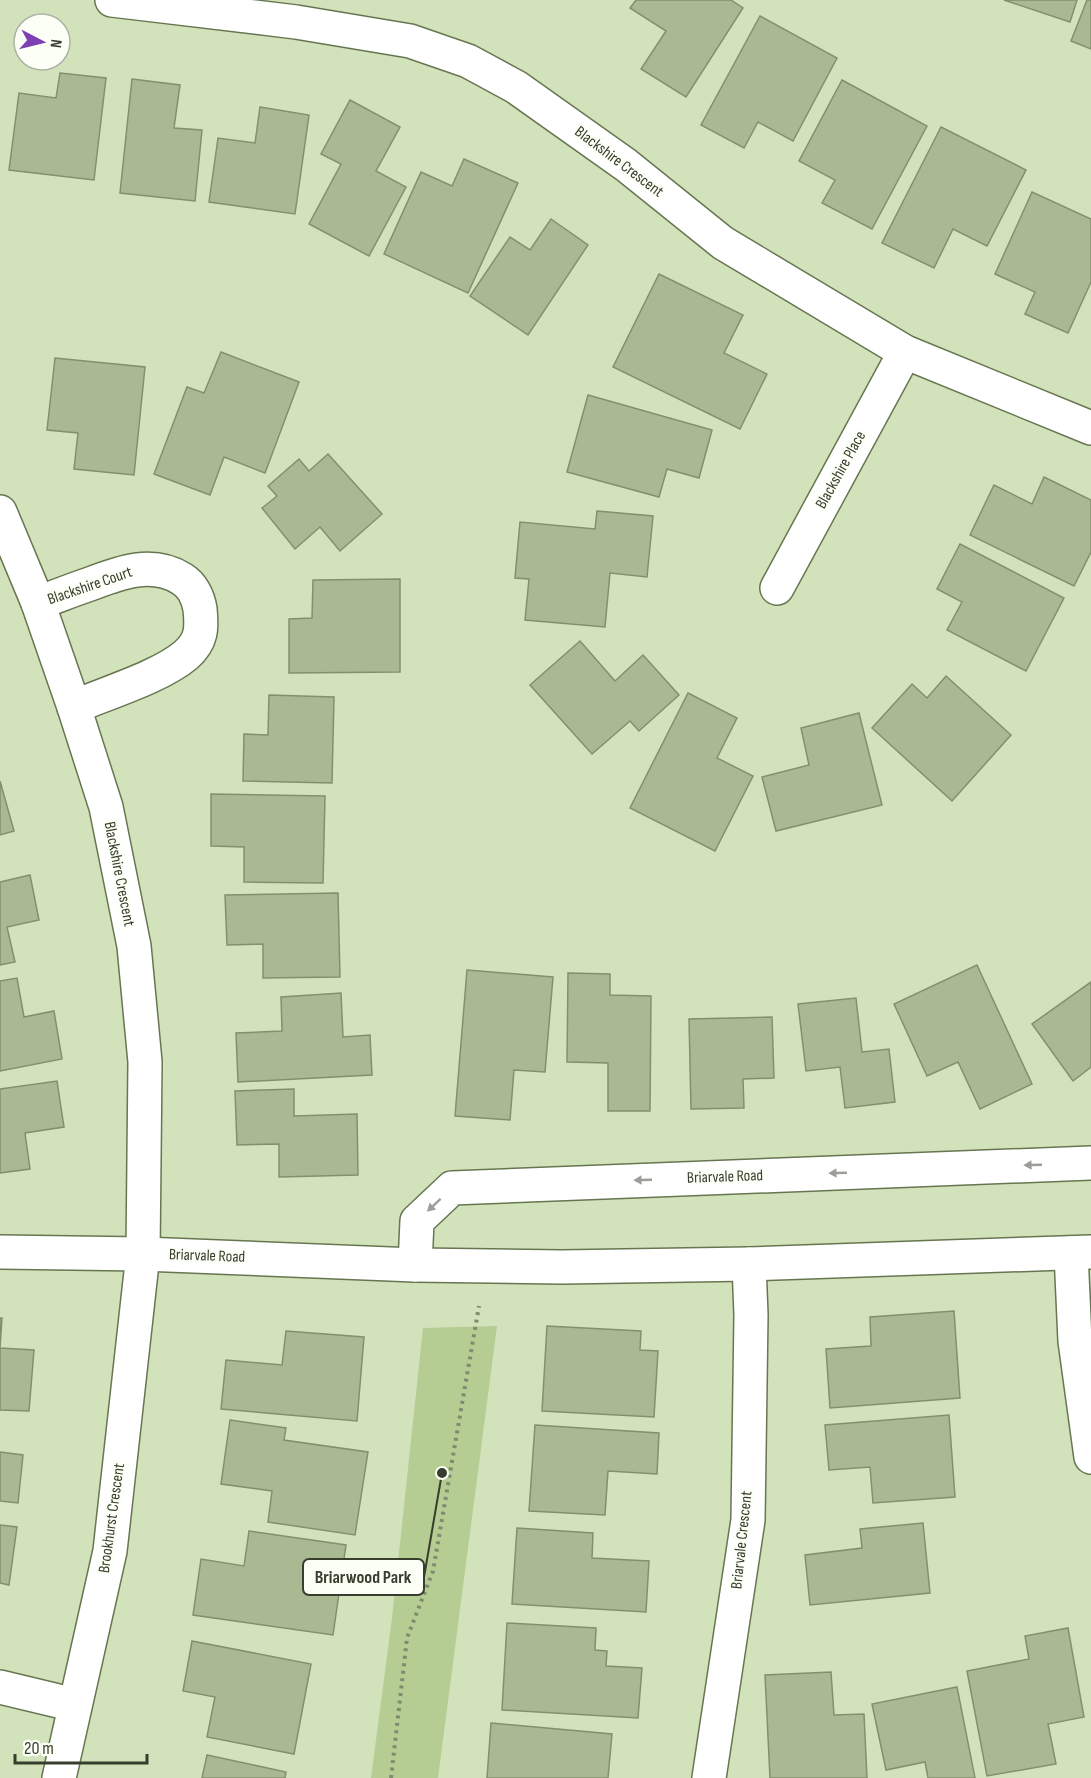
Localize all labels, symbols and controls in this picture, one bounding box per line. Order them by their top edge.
north arrow [12,12,72,72]
text: N [45,38,65,49]
street label: Blackshire Crescent [571,122,667,202]
street label: Blackshire Place [812,428,870,512]
street label: Blackshire Court [45,563,135,609]
street label: Blackshire Crescent [100,820,138,928]
one-way arrow [1023,1161,1042,1170]
street label: Briarvale Road [687,1166,763,1188]
one-way arrow [828,1168,847,1178]
one-way arrow [633,1176,652,1185]
one-way arrow [427,1197,441,1211]
street label: Briarvale Road [169,1245,245,1267]
street label: Brookhurst Crescent [95,1462,129,1574]
street label: Briarvale Crescent [727,1490,757,1590]
callout: Briarwood Park [303,1559,424,1595]
text: Briarwood Park [315,1567,412,1588]
scale bar [15,1727,147,1765]
text: 20 m [24,1738,54,1759]

